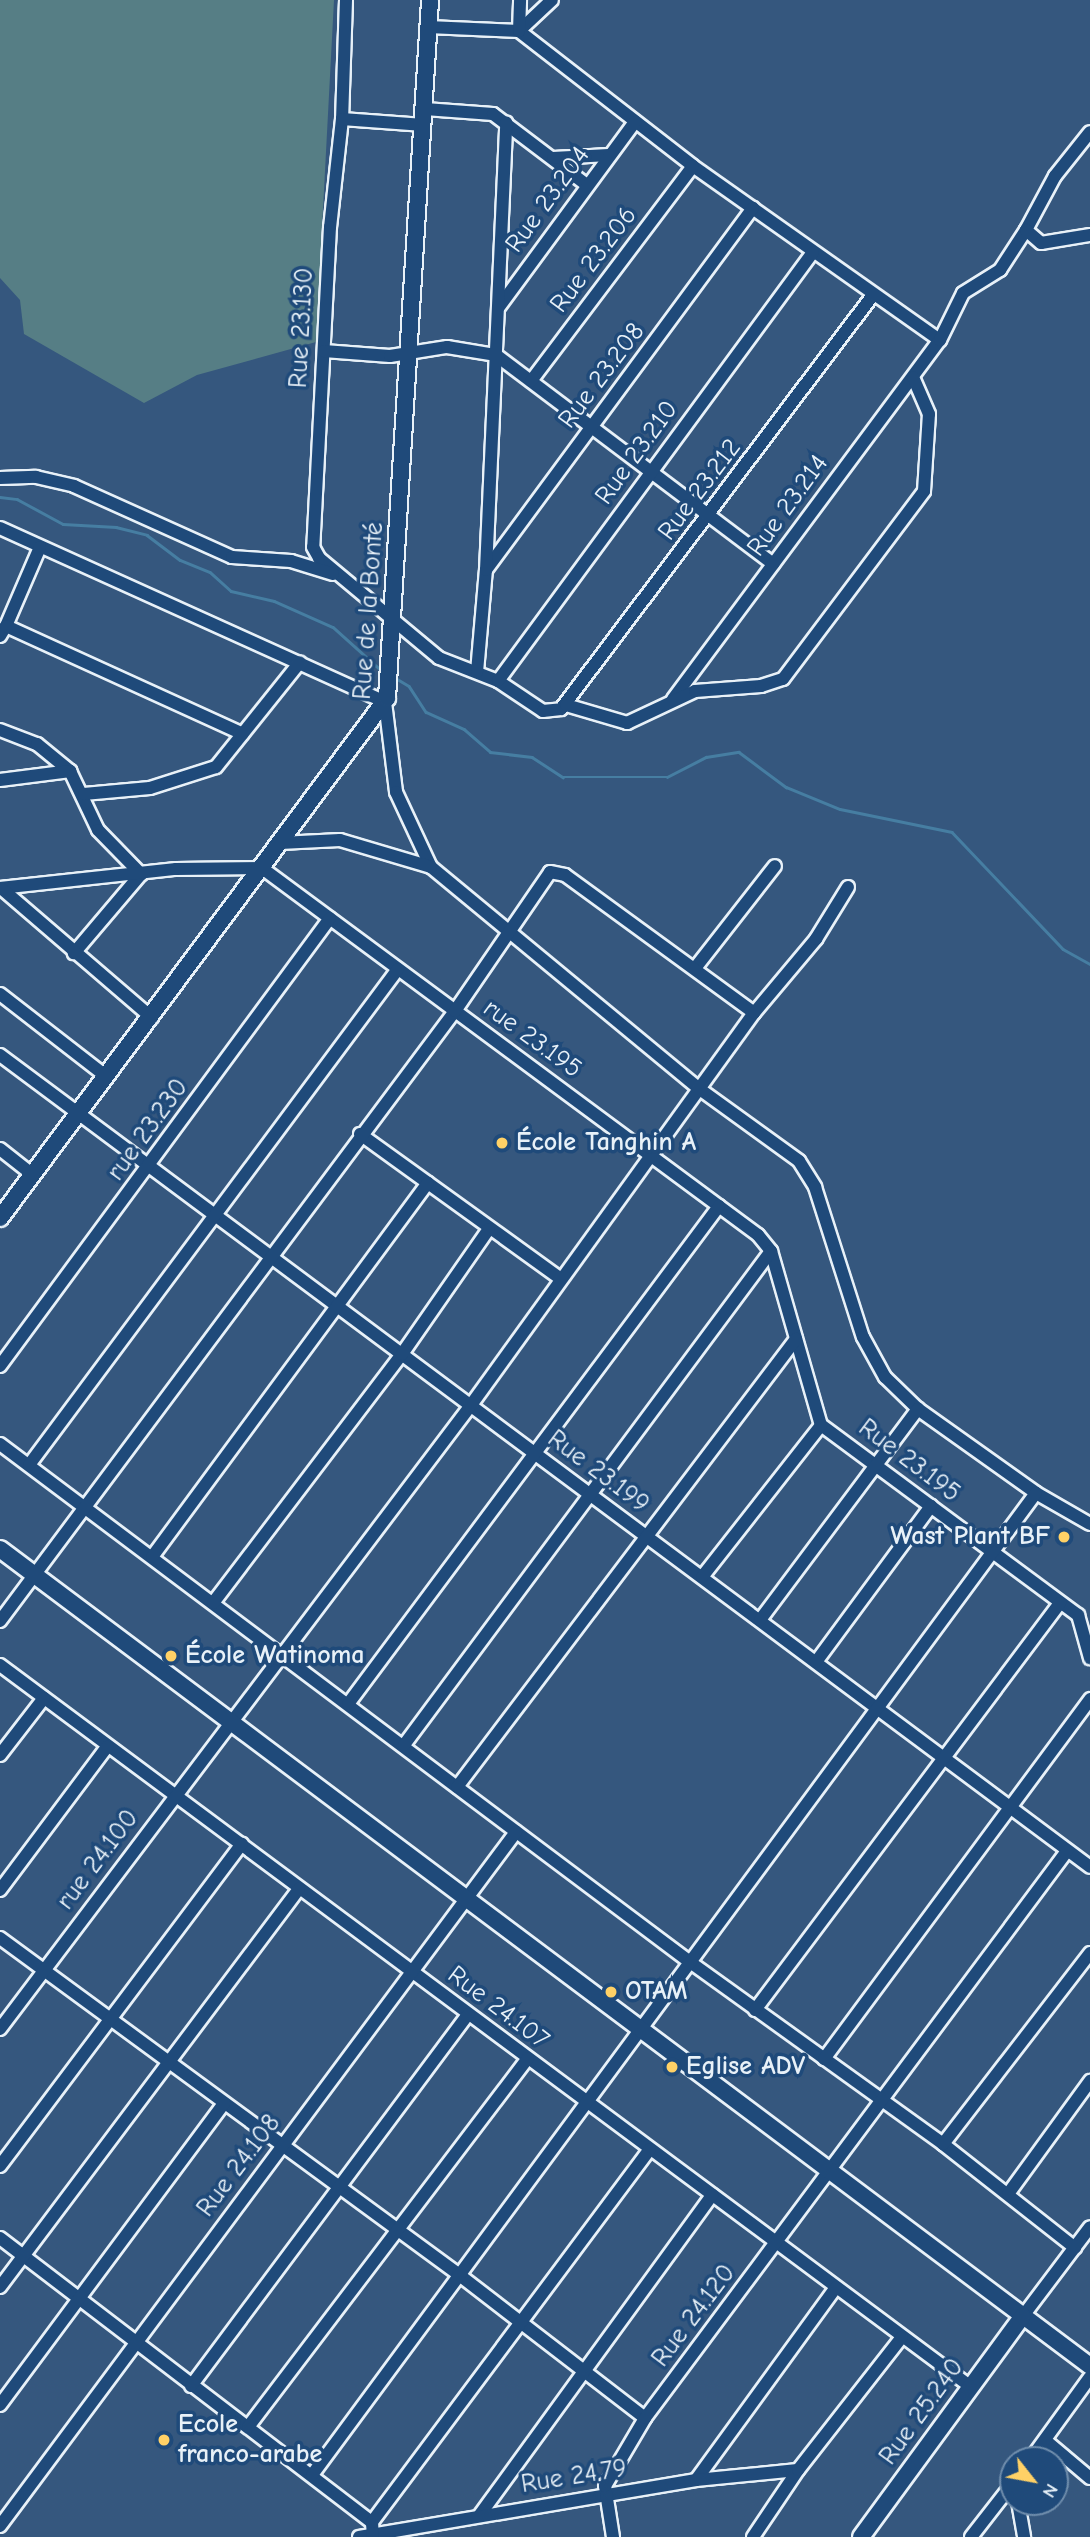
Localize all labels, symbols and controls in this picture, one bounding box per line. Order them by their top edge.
street label: Rue 23.204 [499,141,597,259]
street label: Rue 23.206 [544,201,644,319]
street label: Rue 23.130 [283,267,321,389]
street label: Rue 23.208 [552,317,652,435]
street label: Rue 23.210 [589,395,685,511]
street label: Rue 23.212 [652,433,748,547]
street label: Rue 23.214 [741,449,835,563]
street label: Rue de la Bonté [347,521,391,701]
street label: rue 23.195 [477,993,587,1085]
street label: rue 23.230 [101,1073,195,1187]
place label: École Tanghin A [516,1127,696,1159]
marker: École Tanghin A [494,1135,510,1151]
street label: Rue 23.195 [852,1413,966,1509]
street label: Rue 23.199 [541,1424,655,1520]
place label: Wast Plant BF [891,1521,1050,1553]
marker: Wast Plant BF [1056,1529,1072,1545]
place label: École Watinoma [185,1640,365,1672]
marker: École Watinoma [163,1648,179,1664]
street label: rue 24.100 [50,1804,146,1916]
street label: Rue 24.107 [441,1960,555,2056]
place label: OTAM [625,1976,688,2008]
marker: OTAM [603,1984,619,2000]
place label: Eglise ADV [686,2051,805,2083]
marker: Eglise ADV [664,2059,680,2075]
street label: Rue 24.108 [190,2109,288,2223]
street label: Rue 24.120 [645,2259,743,2373]
street label: Rue 25.240 [873,2353,971,2471]
place label: Ecole franco-arabe [178,2409,322,2470]
marker: Ecole franco-arabe [156,2432,172,2448]
north arrow [999,2446,1069,2516]
street label: Rue 24.79 [519,2453,629,2501]
text: N [1038,2480,1063,2502]

